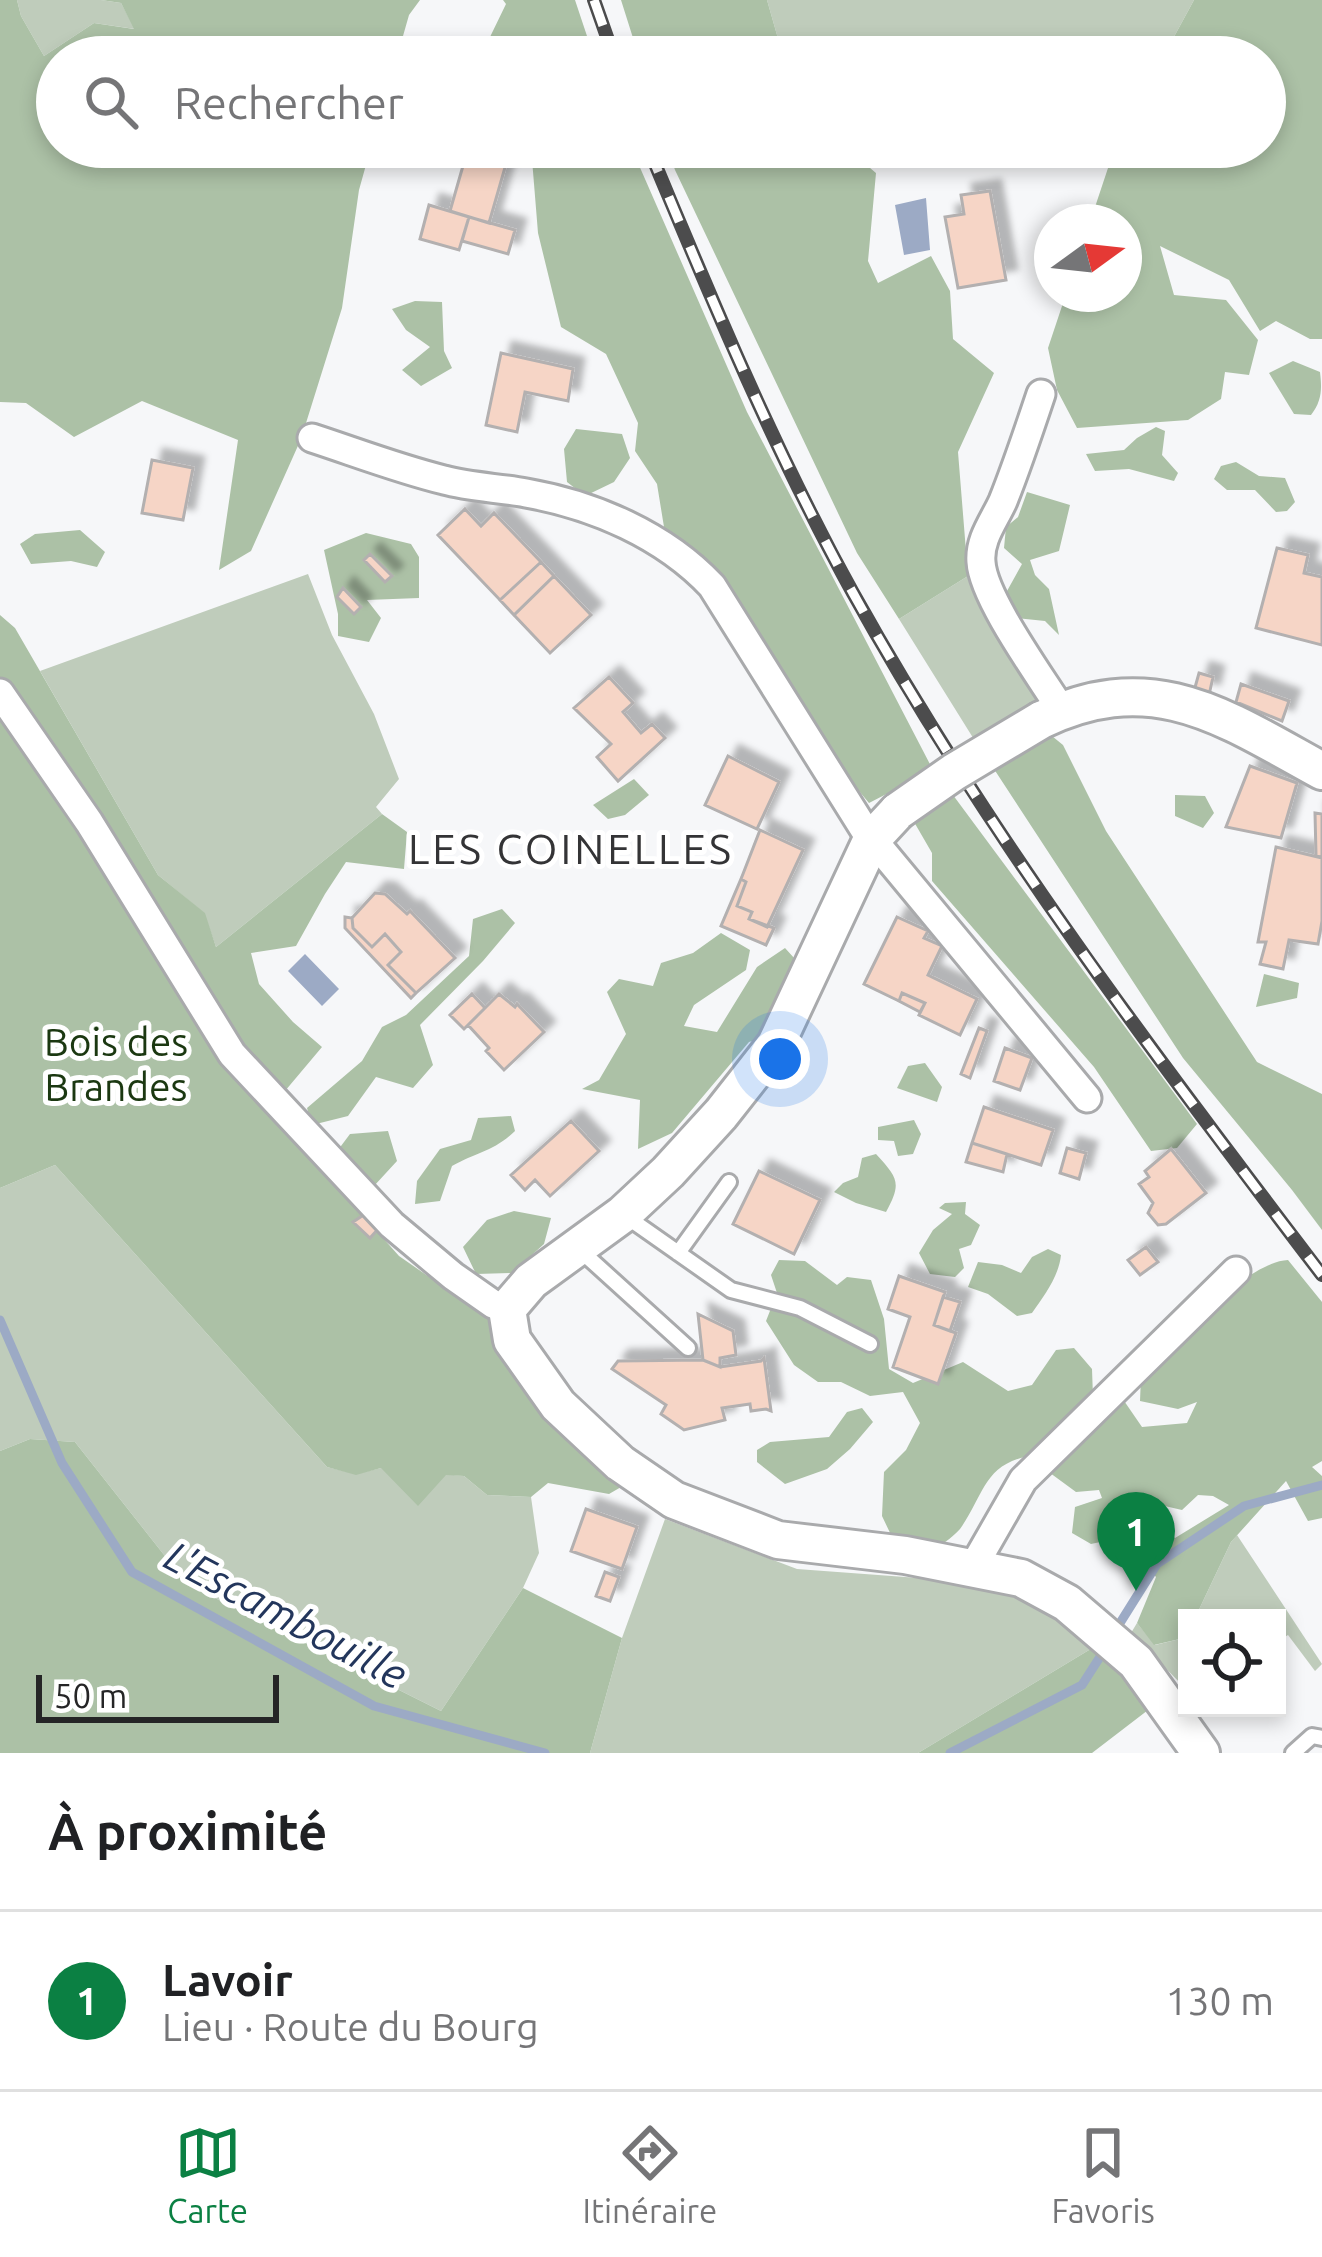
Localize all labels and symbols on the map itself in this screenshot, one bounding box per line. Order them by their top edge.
north arrow [1034,204,1142,312]
district label: LES COINELLES [408,825,734,872]
park label: Bois des Brandes [44,1020,188,1108]
your location [750,1029,810,1089]
pin: 1 [1097,1492,1175,1591]
water label: L'Escambouille [158,1531,415,1698]
scale bar [36,1669,279,1722]

